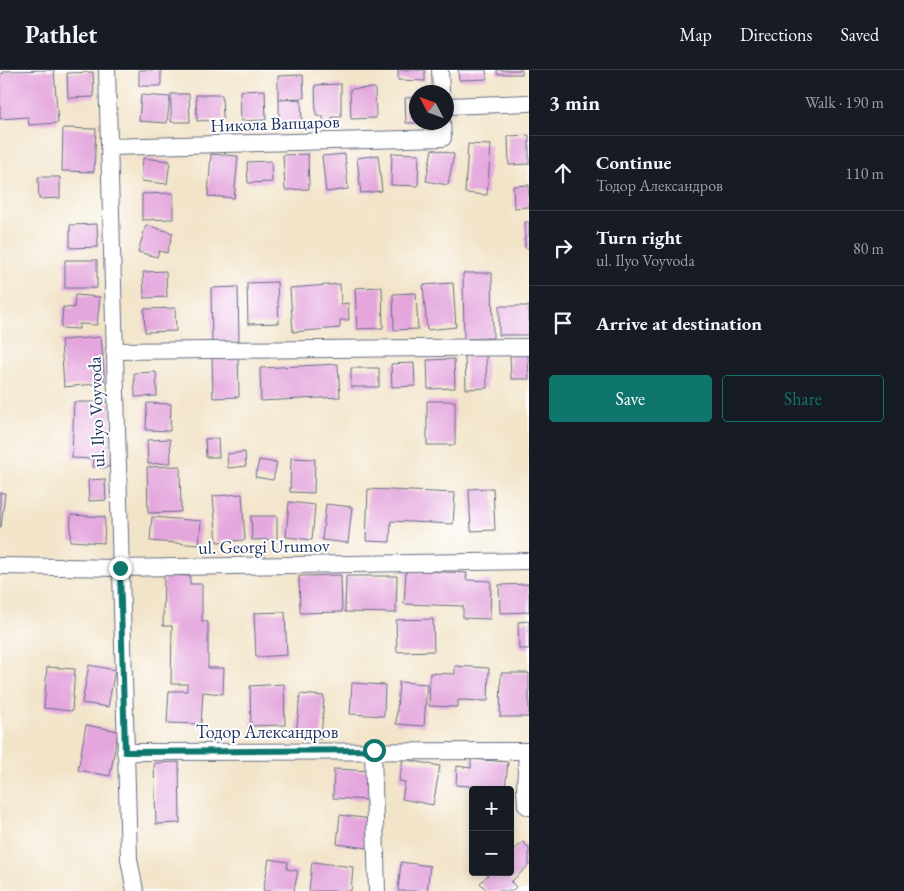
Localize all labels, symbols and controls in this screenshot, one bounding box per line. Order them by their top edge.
text: Pathlet [25,19,97,50]
text: Map [680,23,712,46]
text: Directions [740,23,812,46]
text: Saved [840,23,879,46]
north arrow [409,85,454,130]
text: 3 min [549,89,600,116]
text: Walk · 190 m [805,92,884,113]
street label: Никола Вапцаров [210,109,340,137]
text: Continue [596,150,671,175]
icon: ahead [549,159,577,187]
text: 110 m [845,163,884,184]
text: Тодор Александров [596,175,723,196]
text: Turn right [596,225,682,250]
icon: right [549,234,577,262]
text: 80 m [853,238,884,259]
text: ul. Ilyo Voyvoda [596,250,695,271]
icon: arrive [549,309,577,337]
text: Arrive at destination [596,311,762,336]
street label: ul. Ilyo Voyvoda [83,355,109,468]
button: Save [549,375,712,422]
button: Share [722,375,884,422]
street label: ul. Georgi Urumov [198,533,330,559]
route end [109,557,132,580]
street label: Тодор Александров [196,720,339,743]
route start [363,739,386,762]
map controls [469,786,514,876]
button: + [469,786,514,831]
button: − [469,831,514,876]

